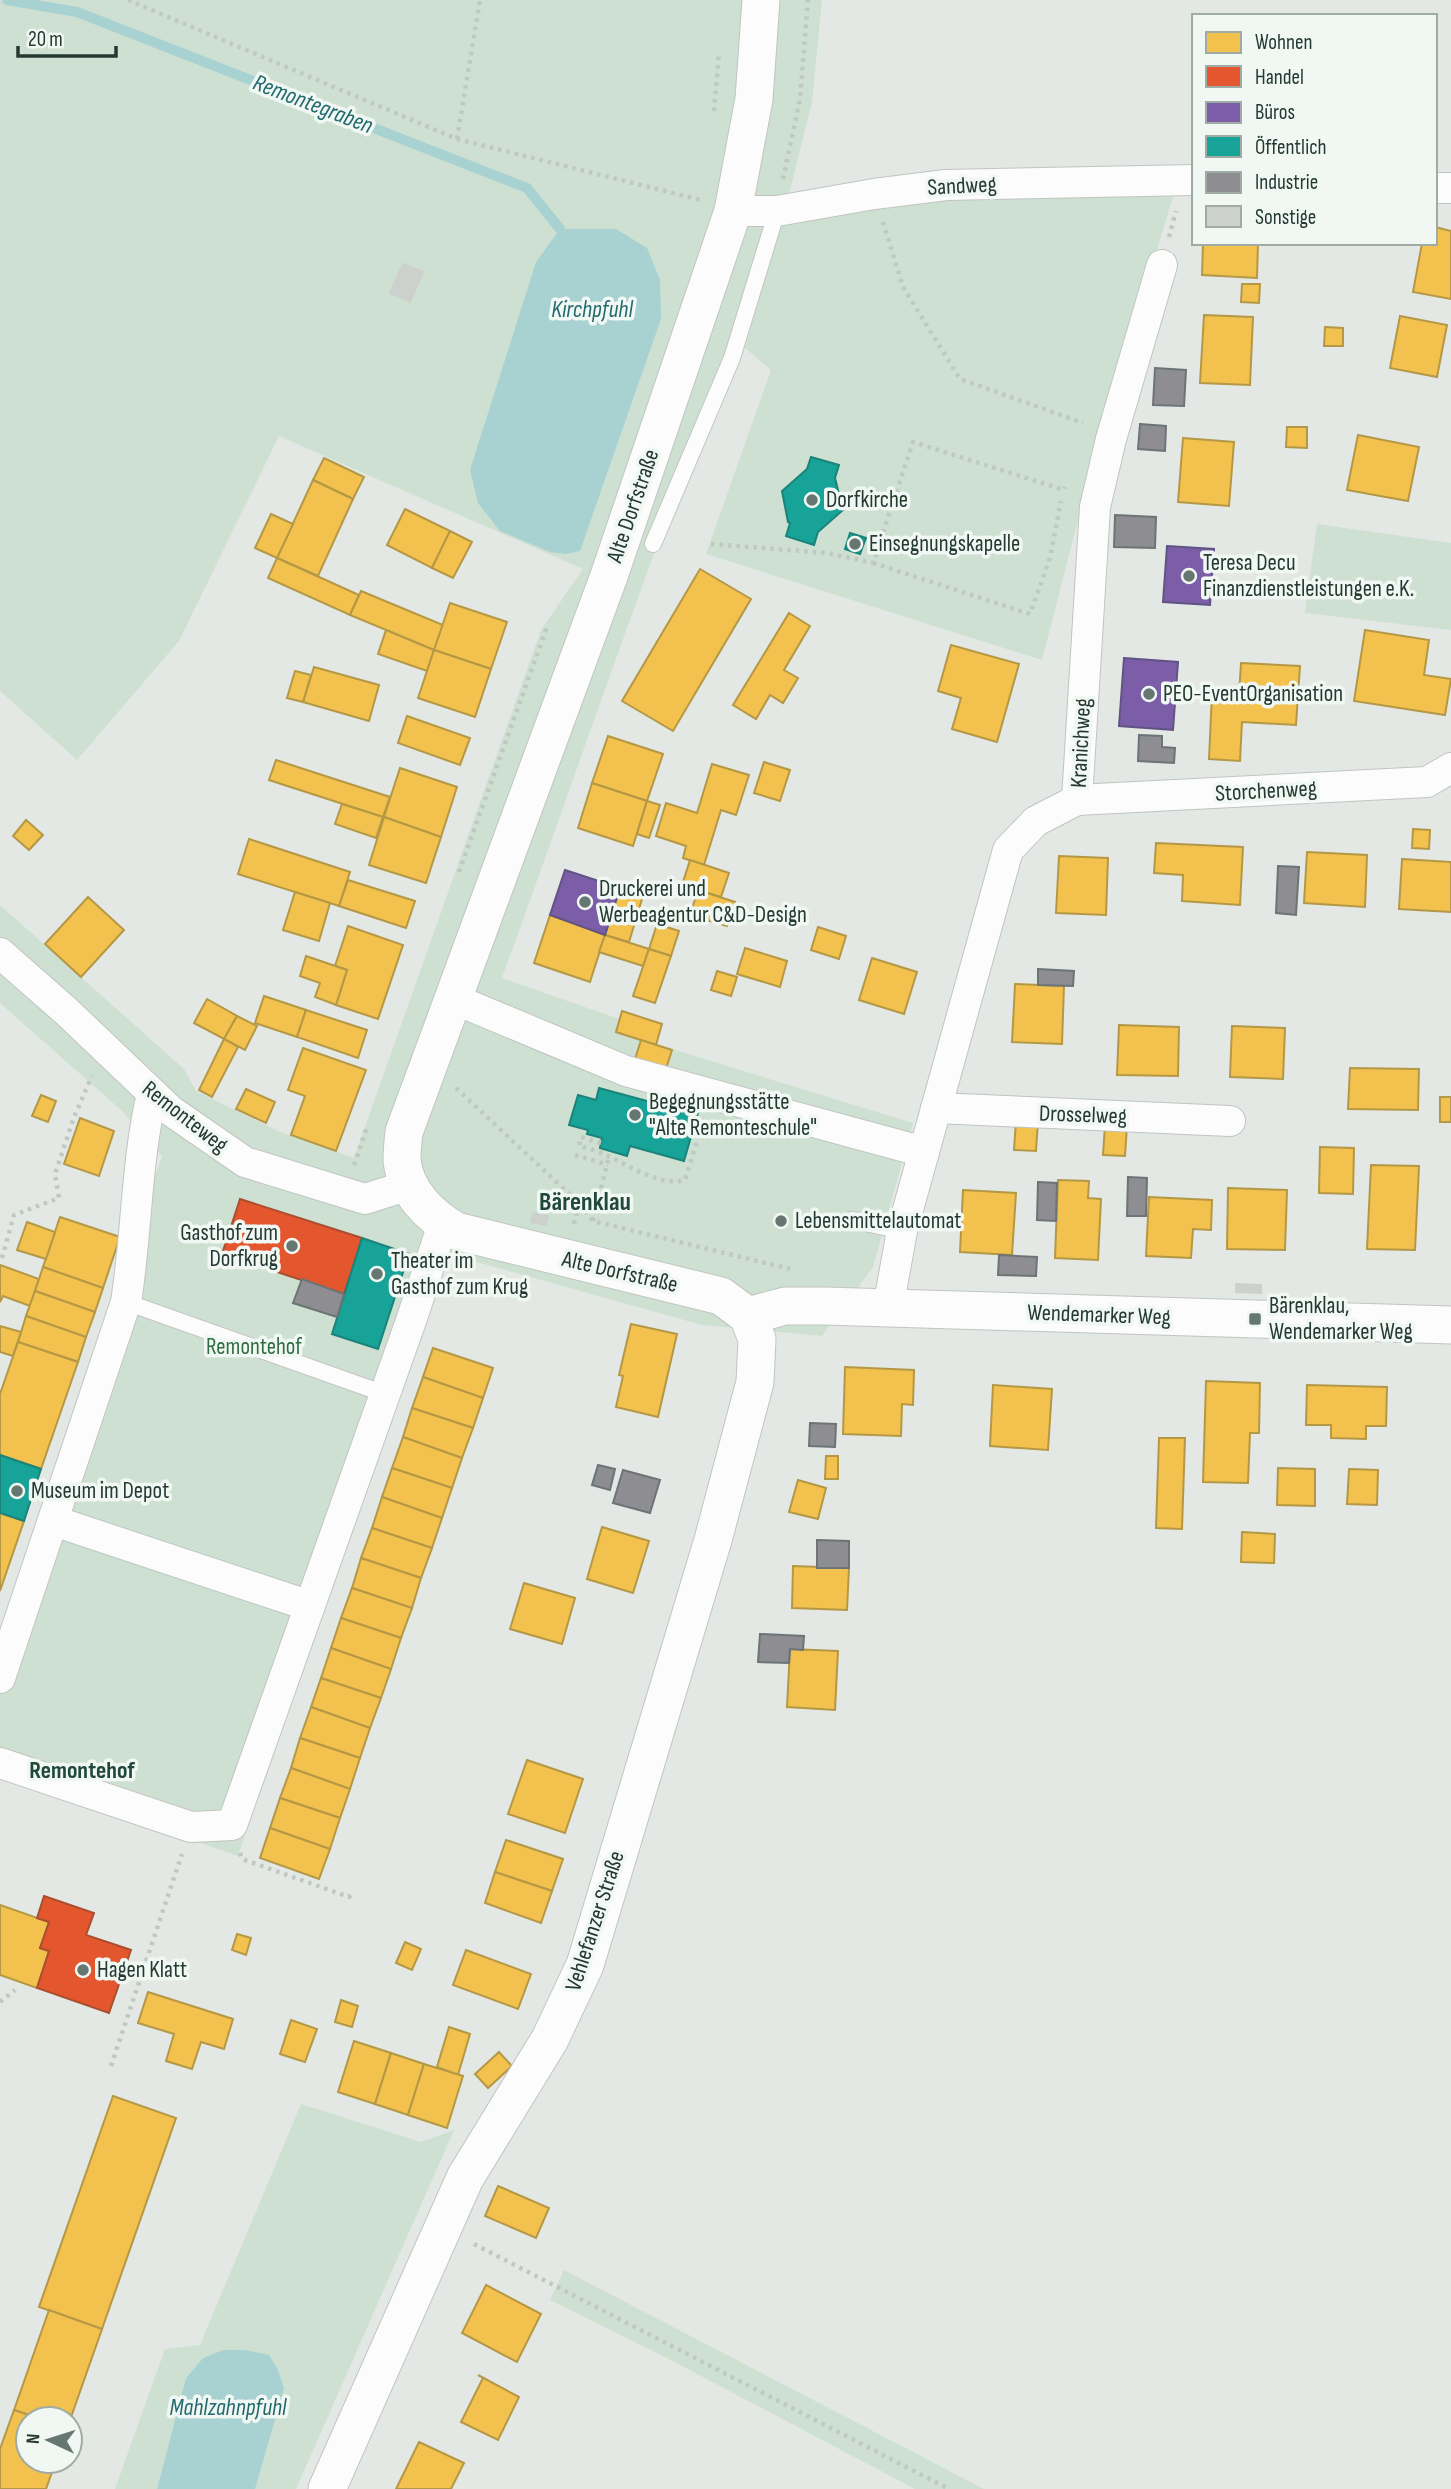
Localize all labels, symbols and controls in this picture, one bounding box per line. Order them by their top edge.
scale bar [18,14,116,58]
legend [1192,14,1437,245]
text: 20 m [28,27,63,52]
text: Wohnen [1255,30,1312,55]
text: Handel [1255,65,1304,90]
water label: Remontegraben [249,68,377,140]
text: Büros [1255,100,1295,125]
text: Öffentlich [1255,135,1327,160]
street label: Sandweg [927,170,997,202]
text: Industrie [1255,170,1318,195]
text: Sonstige [1255,205,1316,230]
water label: Kirchpfuhl [551,295,633,324]
street label: Alte Dorfstraße [600,446,665,567]
place label: Dorfkirche [826,486,908,514]
marker: Dorfkirche [804,492,820,508]
place label: Einsegnungskapelle [869,530,1020,558]
marker: Einsegnungskapelle [847,536,863,552]
place label: Teresa Decu Finanzdienstleistungen e.K. [1203,549,1414,603]
marker: Teresa Decu Finanzdienstleistungen e.K. [1181,568,1197,584]
place label: PEO-EventOrganisation [1163,680,1343,708]
marker: PEO-EventOrganisation [1141,686,1157,702]
street label: Kranichweg [1065,697,1097,789]
street label: Storchenweg [1214,774,1318,808]
place label: Druckerei und Werbeagentur C&D-Design [599,875,807,929]
marker: Druckerei und Werbeagentur C&D-Design [577,894,593,910]
street label: Remonteweg [137,1075,233,1159]
place label: Begegnungsstätte "Alte Remonteschule" [649,1088,817,1142]
street label: Drosselweg [1038,1099,1128,1131]
marker: Begegnungsstätte "Alte Remonteschule" [627,1107,643,1123]
district label: Bärenklau [539,1187,631,1218]
place label: Lebensmittelautomat [795,1207,961,1235]
marker: Lebensmittelautomat [773,1213,789,1229]
place label: Gasthof zum Dorfkrug [180,1219,278,1273]
marker: Gasthof zum Dorfkrug [284,1238,300,1254]
street label: Alte Dorfstraße [558,1245,681,1299]
place label: Theater im Gasthof zum Krug [391,1247,528,1301]
marker: Theater im Gasthof zum Krug [369,1266,385,1282]
place label: Bärenklau, Wendemarker Weg [1269,1292,1413,1346]
street label: Wendemarker Weg [1027,1299,1171,1331]
marker: Bärenklau, Wendemarker Weg [1247,1311,1263,1327]
park label: Remontehof [206,1333,302,1361]
place label: Museum im Depot [31,1477,169,1505]
marker: Museum im Depot [9,1483,25,1499]
district label: Remontehof [29,1756,135,1785]
street label: Vehlefanzer Straße [559,1847,631,1995]
place label: Hagen Klatt [97,1956,187,1984]
marker: Hagen Klatt [75,1962,91,1978]
water label: Mahlzahnpfuhl [170,2393,287,2422]
north arrow [14,2405,84,2475]
text: N [22,2433,45,2445]

